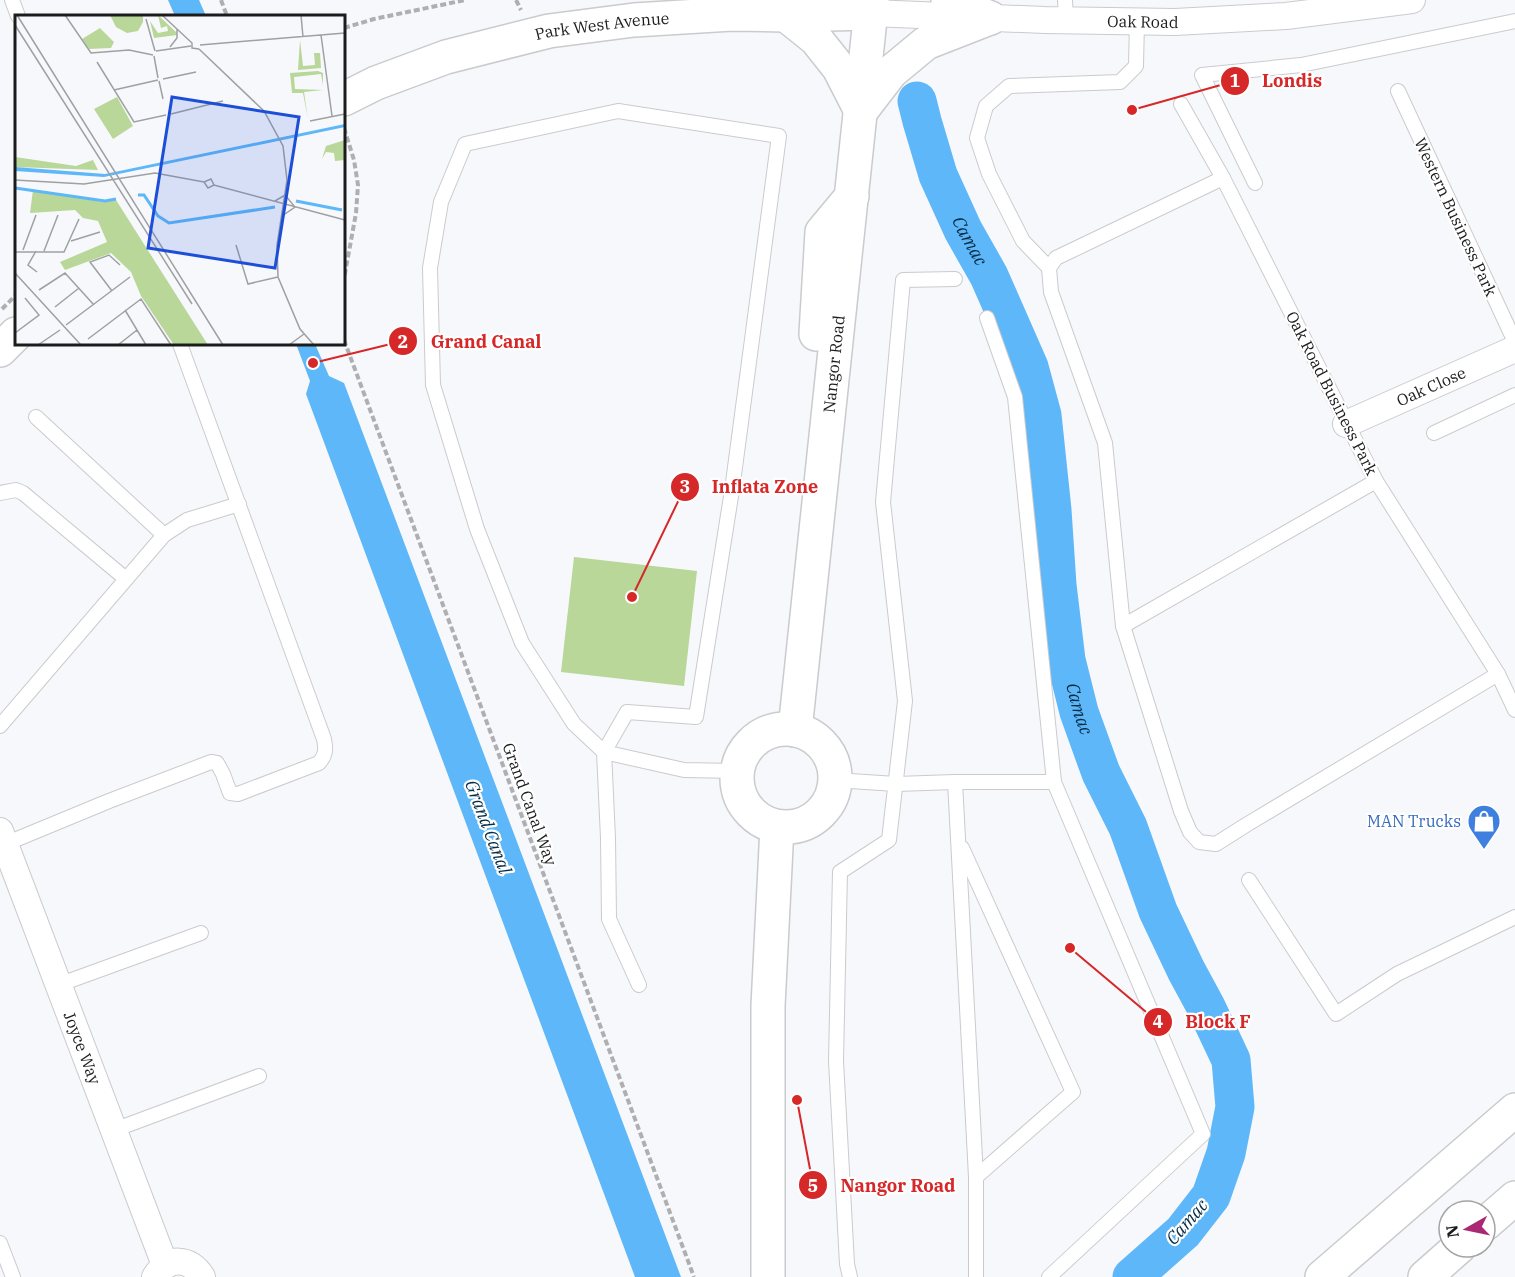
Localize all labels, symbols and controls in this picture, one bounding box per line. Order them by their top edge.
street label: Park West Avenue [533,8,670,44]
street label: Oak Road [1107,11,1179,32]
inset map [15,15,345,345]
callout: Londis [1220,63,1334,99]
text: 1 [1230,69,1241,92]
text: Londis [1262,69,1322,92]
street label: Western Business Park [1410,135,1502,300]
water label: Camac [947,212,993,270]
street label: Oak Road Business Park [1282,308,1382,479]
street label: Nangor Road [819,314,849,414]
callout: Grand Canal [388,323,553,359]
text: 2 [398,330,408,353]
text: Grand Canal [431,330,541,353]
street label: Oak Close [1393,362,1469,410]
callout: Inflata Zone [670,469,831,505]
text: 3 [680,475,690,498]
text: Inflata Zone [712,475,818,498]
water label: Camac [1061,680,1098,738]
street label: Grand Canal Way [499,740,562,869]
water label: Grand Canal [460,777,517,878]
shop icon: MAN Trucks [1466,803,1502,850]
place label: MAN Trucks [1367,811,1461,831]
callout: Block F [1143,1004,1263,1040]
street label: Joyce Way [59,1009,106,1088]
text: 4 [1153,1010,1164,1033]
text: Block F [1185,1010,1251,1033]
callout: Nangor Road [798,1167,967,1203]
text: 5 [808,1174,818,1197]
text: Nangor Road [841,1174,955,1197]
water label: Camac [1161,1194,1213,1249]
north arrow [1437,1199,1497,1259]
text: N [1441,1224,1463,1239]

